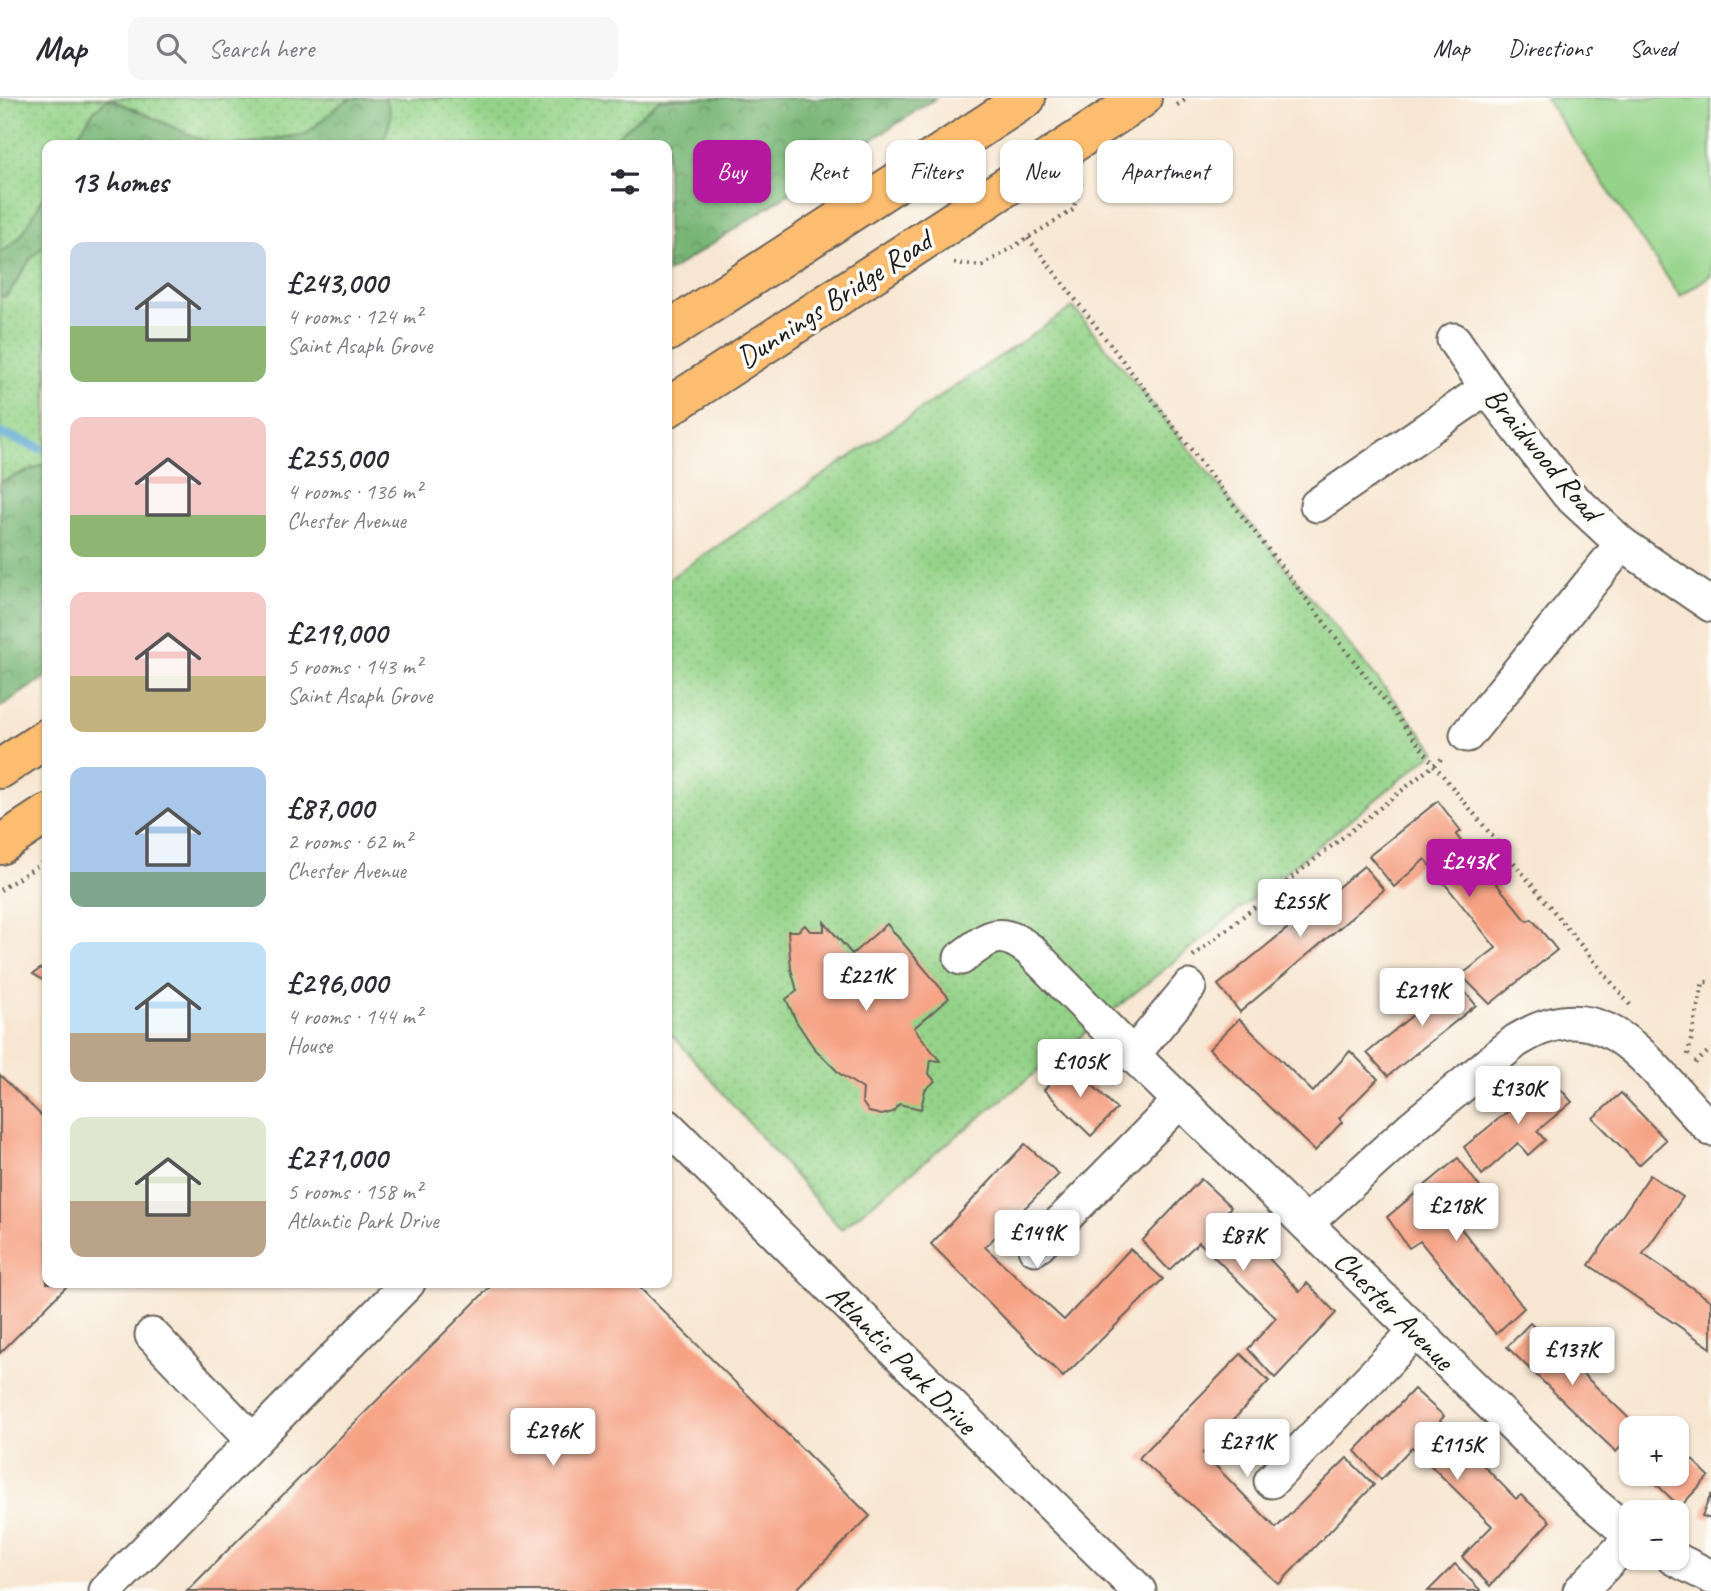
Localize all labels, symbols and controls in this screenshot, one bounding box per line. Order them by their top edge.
search box [128,17,618,80]
text: Map [35,27,86,69]
icon: search [152,29,190,67]
text: Search here [208,32,314,65]
text: Map [1433,33,1470,63]
text: Directions [1508,33,1591,63]
text: Saved [1629,33,1676,63]
chip: Buy [693,140,771,203]
chip: Rent [785,140,872,203]
chip: Filters [886,140,986,203]
chip: New [1000,140,1083,203]
chip: Apartment [1097,140,1233,203]
text: 13 homes [70,163,168,201]
icon: filters [606,163,644,201]
street label: Dunnings Bridge Road [729,219,942,376]
text: £243,000 [287,264,387,302]
icon: home [126,270,210,354]
text: 4 rooms · 124 m² [287,302,422,331]
text: Saint Asaph Grove [287,331,432,360]
street label: Braidwood Road [1476,379,1613,532]
text: £255,000 [287,439,386,477]
icon: home [126,445,210,529]
text: 4 rooms · 136 m² [287,477,422,506]
text: Chester Avenue [287,506,406,535]
text: £219,000 [287,614,387,652]
icon: home [126,620,210,704]
text: 5 rooms · 143 m² [287,652,422,681]
text: Saint Asaph Grove [287,681,432,710]
text: £87,000 [287,789,374,827]
icon: home [126,795,210,879]
text: 2 rooms · 62 m² [287,827,411,856]
pin: £243K [1420,840,1518,899]
text: £243K [1442,847,1496,876]
text: Chester Avenue [287,856,406,885]
pin: £255K [1251,880,1349,939]
text: £255K [1274,887,1326,916]
pin: £221K [817,954,915,1013]
text: £221K [839,961,893,990]
text: £296,000 [287,964,388,1002]
pin: £219K [1373,968,1471,1028]
icon: home [126,970,210,1054]
text: £219K [1396,976,1448,1005]
text: 4 rooms · 144 m² [287,1002,422,1031]
text: House [287,1031,332,1060]
pin: £105K [1031,1040,1129,1099]
text: £105K [1054,1047,1106,1076]
pin: £130K [1469,1066,1567,1126]
text: £130K [1491,1074,1545,1103]
text: £271,000 [287,1139,387,1177]
icon: home [126,1145,210,1229]
text: 5 rooms · 158 m² [287,1177,422,1206]
pin: £218K [1407,1184,1505,1243]
text: £218K [1429,1191,1483,1220]
text: Atlantic Park Drive [287,1206,438,1235]
pin: £149K [988,1210,1086,1270]
pin: £87K [1202,1214,1284,1273]
text: £149K [1011,1218,1063,1247]
text: £87K [1222,1221,1264,1250]
street label: Chester Avenue [1326,1242,1464,1380]
street label: Atlantic Park Drive [819,1276,987,1444]
pin: £137K [1523,1328,1621,1387]
text: £137K [1546,1335,1599,1364]
pin: £296K [504,1408,602,1468]
text: £296K [526,1416,580,1445]
map controls [1619,1416,1689,1570]
button: + [1619,1416,1689,1486]
pin: £271K [1198,1420,1296,1479]
pin: £115K [1408,1422,1506,1482]
text: £271K [1221,1427,1274,1456]
text: £115K [1431,1430,1483,1459]
button: − [1619,1500,1689,1570]

